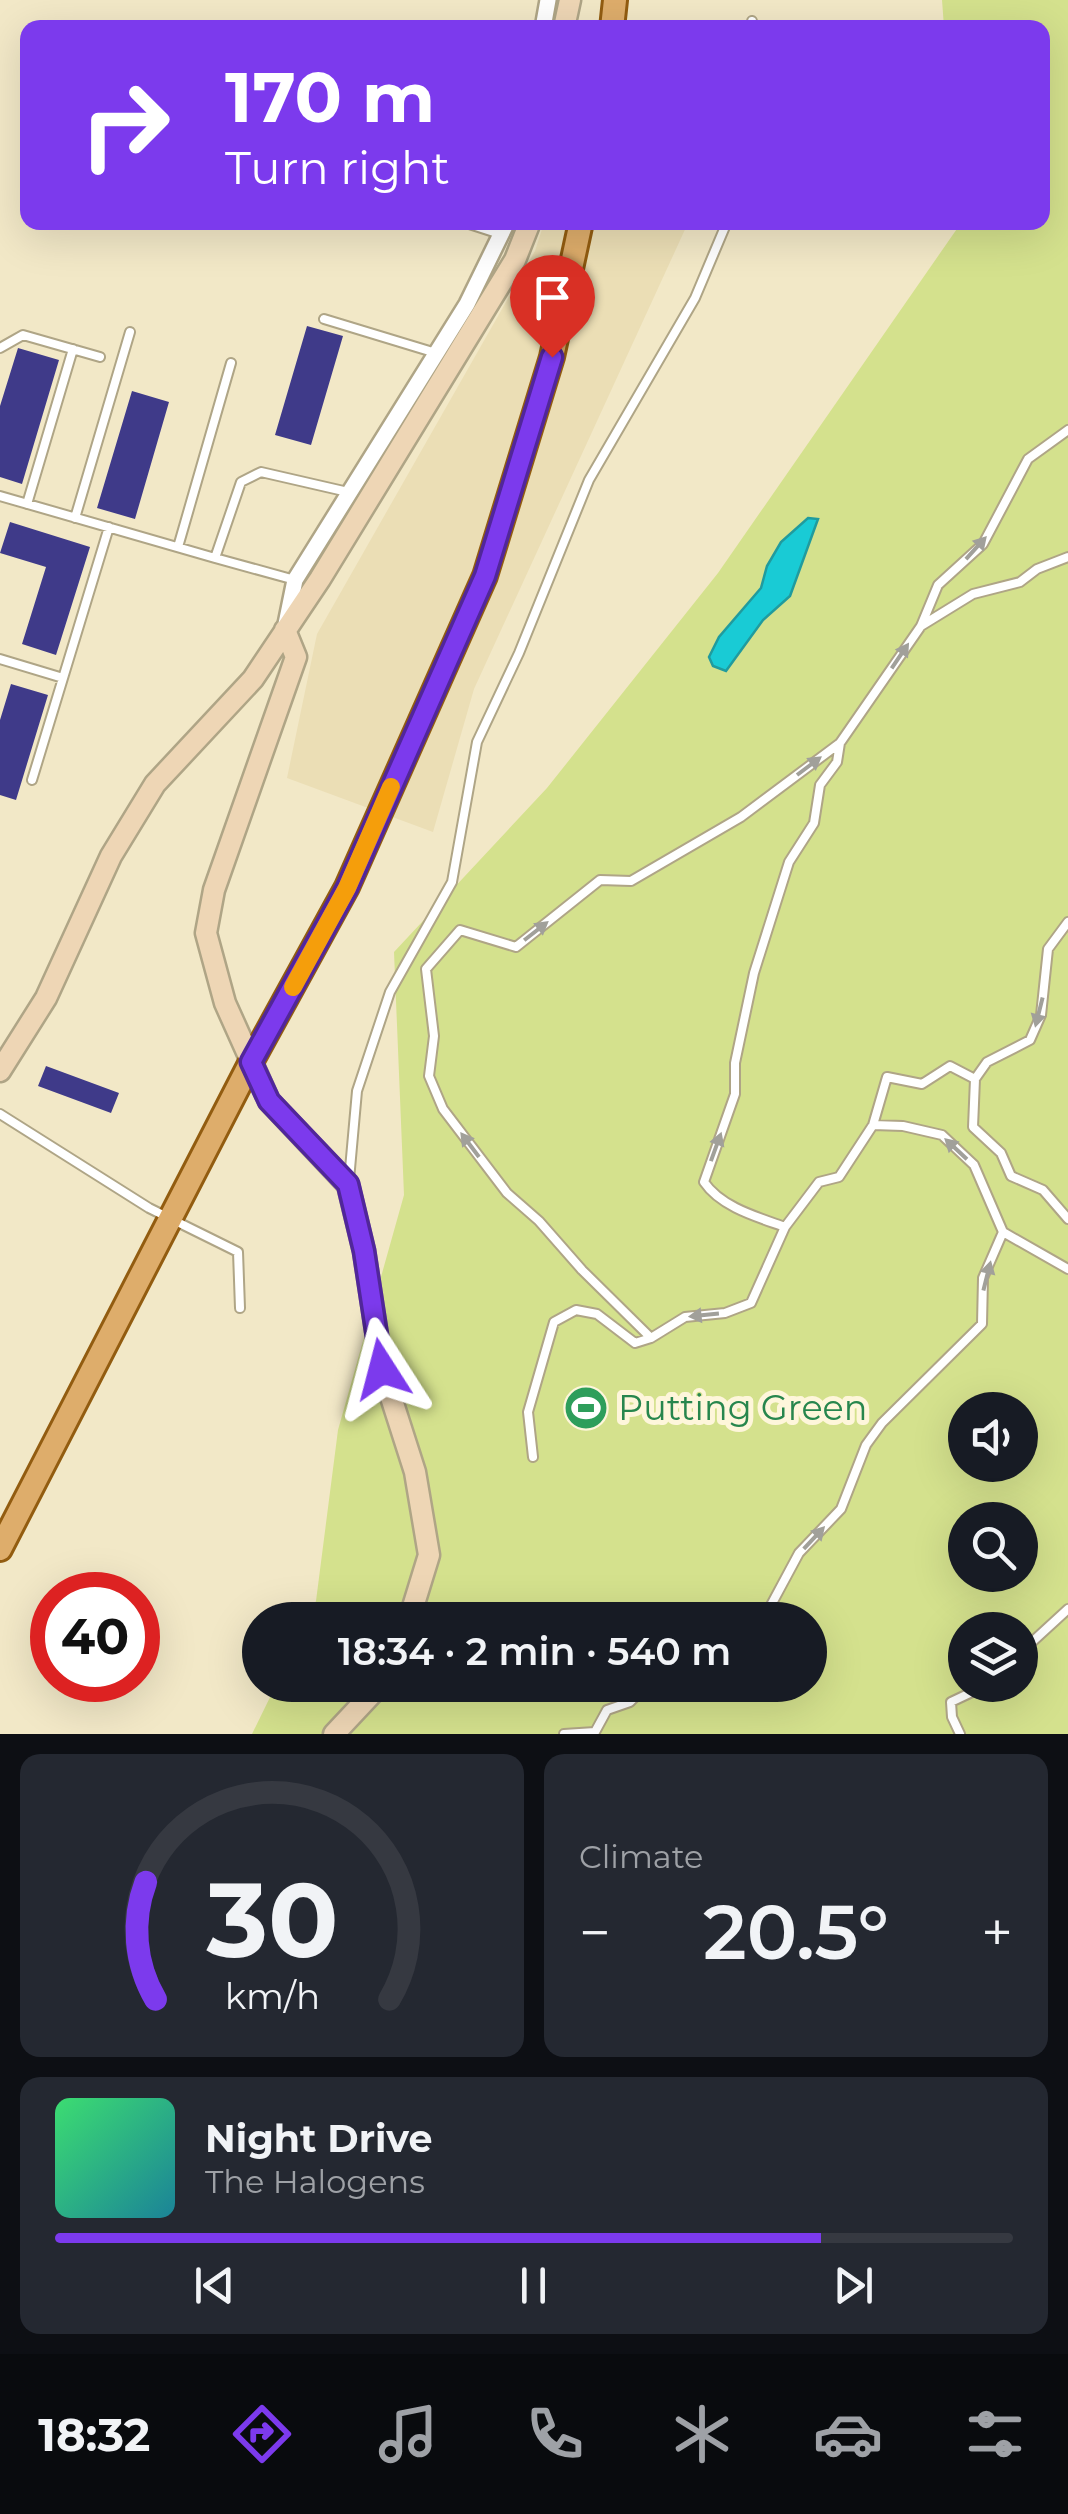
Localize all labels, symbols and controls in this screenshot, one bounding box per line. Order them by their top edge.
text: 170 m [225,54,435,140]
icon: right [60,60,190,190]
text: Turn right [225,140,450,195]
pin [510,255,595,358]
icon: arrive [525,270,580,325]
one-way arrow [964,536,986,561]
one-way arrow [890,642,909,669]
one-way arrow [796,757,822,777]
one-way arrow [524,921,549,942]
one-way arrow [1031,997,1046,1028]
one-way arrow [709,1131,724,1161]
one-way arrow [461,1132,481,1158]
one-way arrow [944,1138,969,1160]
one-way arrow [980,1260,995,1291]
one-way arrow [688,1307,720,1323]
position arrow [330,1317,434,1421]
sports icon: Putting Green [563,1385,609,1431]
place label: Putting Green [618,1386,867,1429]
map controls [948,1392,1038,1702]
button: sound [948,1392,1038,1482]
button: search [948,1502,1038,1592]
one-way arrow [802,1526,825,1550]
speed limit sign: 40 [30,1572,160,1702]
button: layers [948,1612,1038,1702]
text: 18:34 · 2 min · 540 m [338,1628,731,1675]
text: Climate [579,1837,703,1876]
text: 30 [205,1856,338,1983]
text: 20.5° [703,1886,889,1978]
text: − [579,1899,611,1966]
text: + [981,1899,1013,1966]
text: km/h [224,1974,320,2018]
text: Night Drive [205,2115,432,2162]
text: The Halogens [205,2162,425,2201]
icon: previous [187,2258,242,2313]
icon: pause [506,2258,561,2313]
icon: next [826,2258,881,2313]
icon: directions [227,2399,297,2469]
icon: music [373,2399,443,2469]
icon: phone [520,2399,590,2469]
icon: climate [667,2399,737,2469]
icon: car [813,2399,883,2469]
icon: filters [960,2399,1030,2469]
text: 18:32 [38,2407,150,2462]

